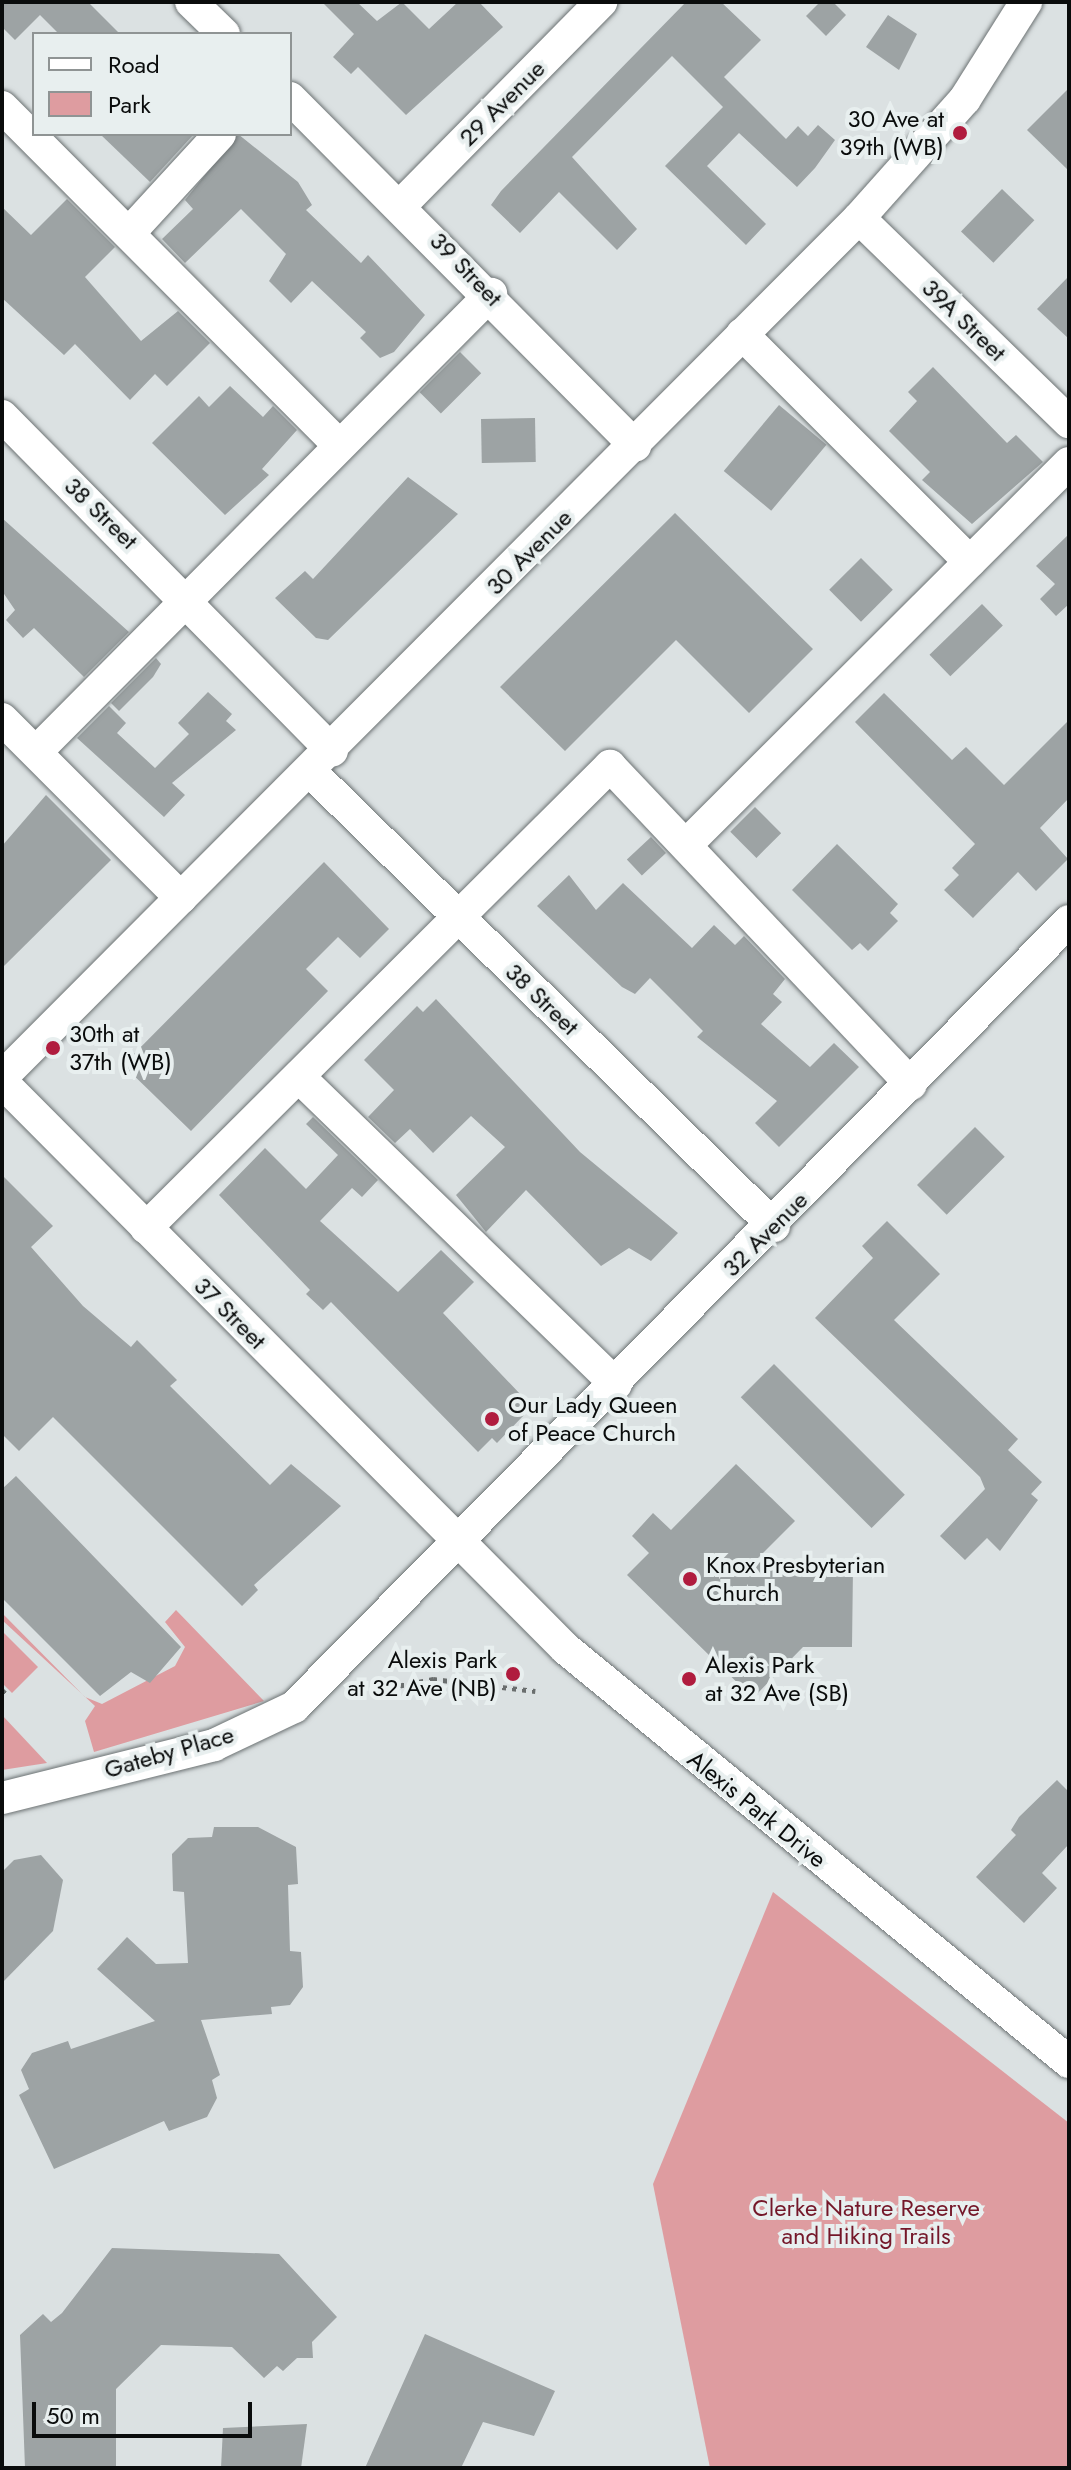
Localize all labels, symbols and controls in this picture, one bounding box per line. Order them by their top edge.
legend [32,32,292,136]
text: Road [108,47,160,82]
street label: 29 Avenue [453,54,551,152]
text: Park [108,87,151,122]
place label: 30 Ave at 39th (WB) [839,105,944,161]
marker: 30 Ave at 39th (WB) [951,124,969,142]
street label: 39 Street [424,226,508,312]
street label: 39A Street [916,273,1012,367]
street label: 38 Street [58,471,144,555]
street label: 30 Avenue [480,503,578,601]
street label: 38 Street [499,957,585,1041]
place label: 30th at 37th (WB) [69,1020,172,1076]
marker: 30th at 37th (WB) [44,1039,62,1057]
street label: 32 Avenue [716,1185,814,1283]
street label: 37 Street [188,1271,272,1355]
place label: Our Lady Queen of Peace Church [508,1391,678,1447]
marker: Our Lady Queen of Peace Church [483,1410,501,1428]
place label: Knox Presbyterian Church [706,1551,885,1607]
marker: Knox Presbyterian Church [681,1570,699,1588]
place label: Alexis Park at 32 Ave (NB) [347,1646,497,1702]
place label: Alexis Park at 32 Ave (SB) [705,1651,849,1707]
marker: Alexis Park at 32 Ave (NB) [504,1665,522,1683]
marker: Alexis Park at 32 Ave (SB) [680,1670,698,1688]
street label: Gateby Place [101,1720,237,1784]
street label: Alexis Park Drive [682,1744,832,1874]
park label: Clerke Nature Reserve and Hiking Trails [752,2194,980,2250]
scale bar [36,2386,256,2436]
text: 50 m [46,2398,100,2433]

